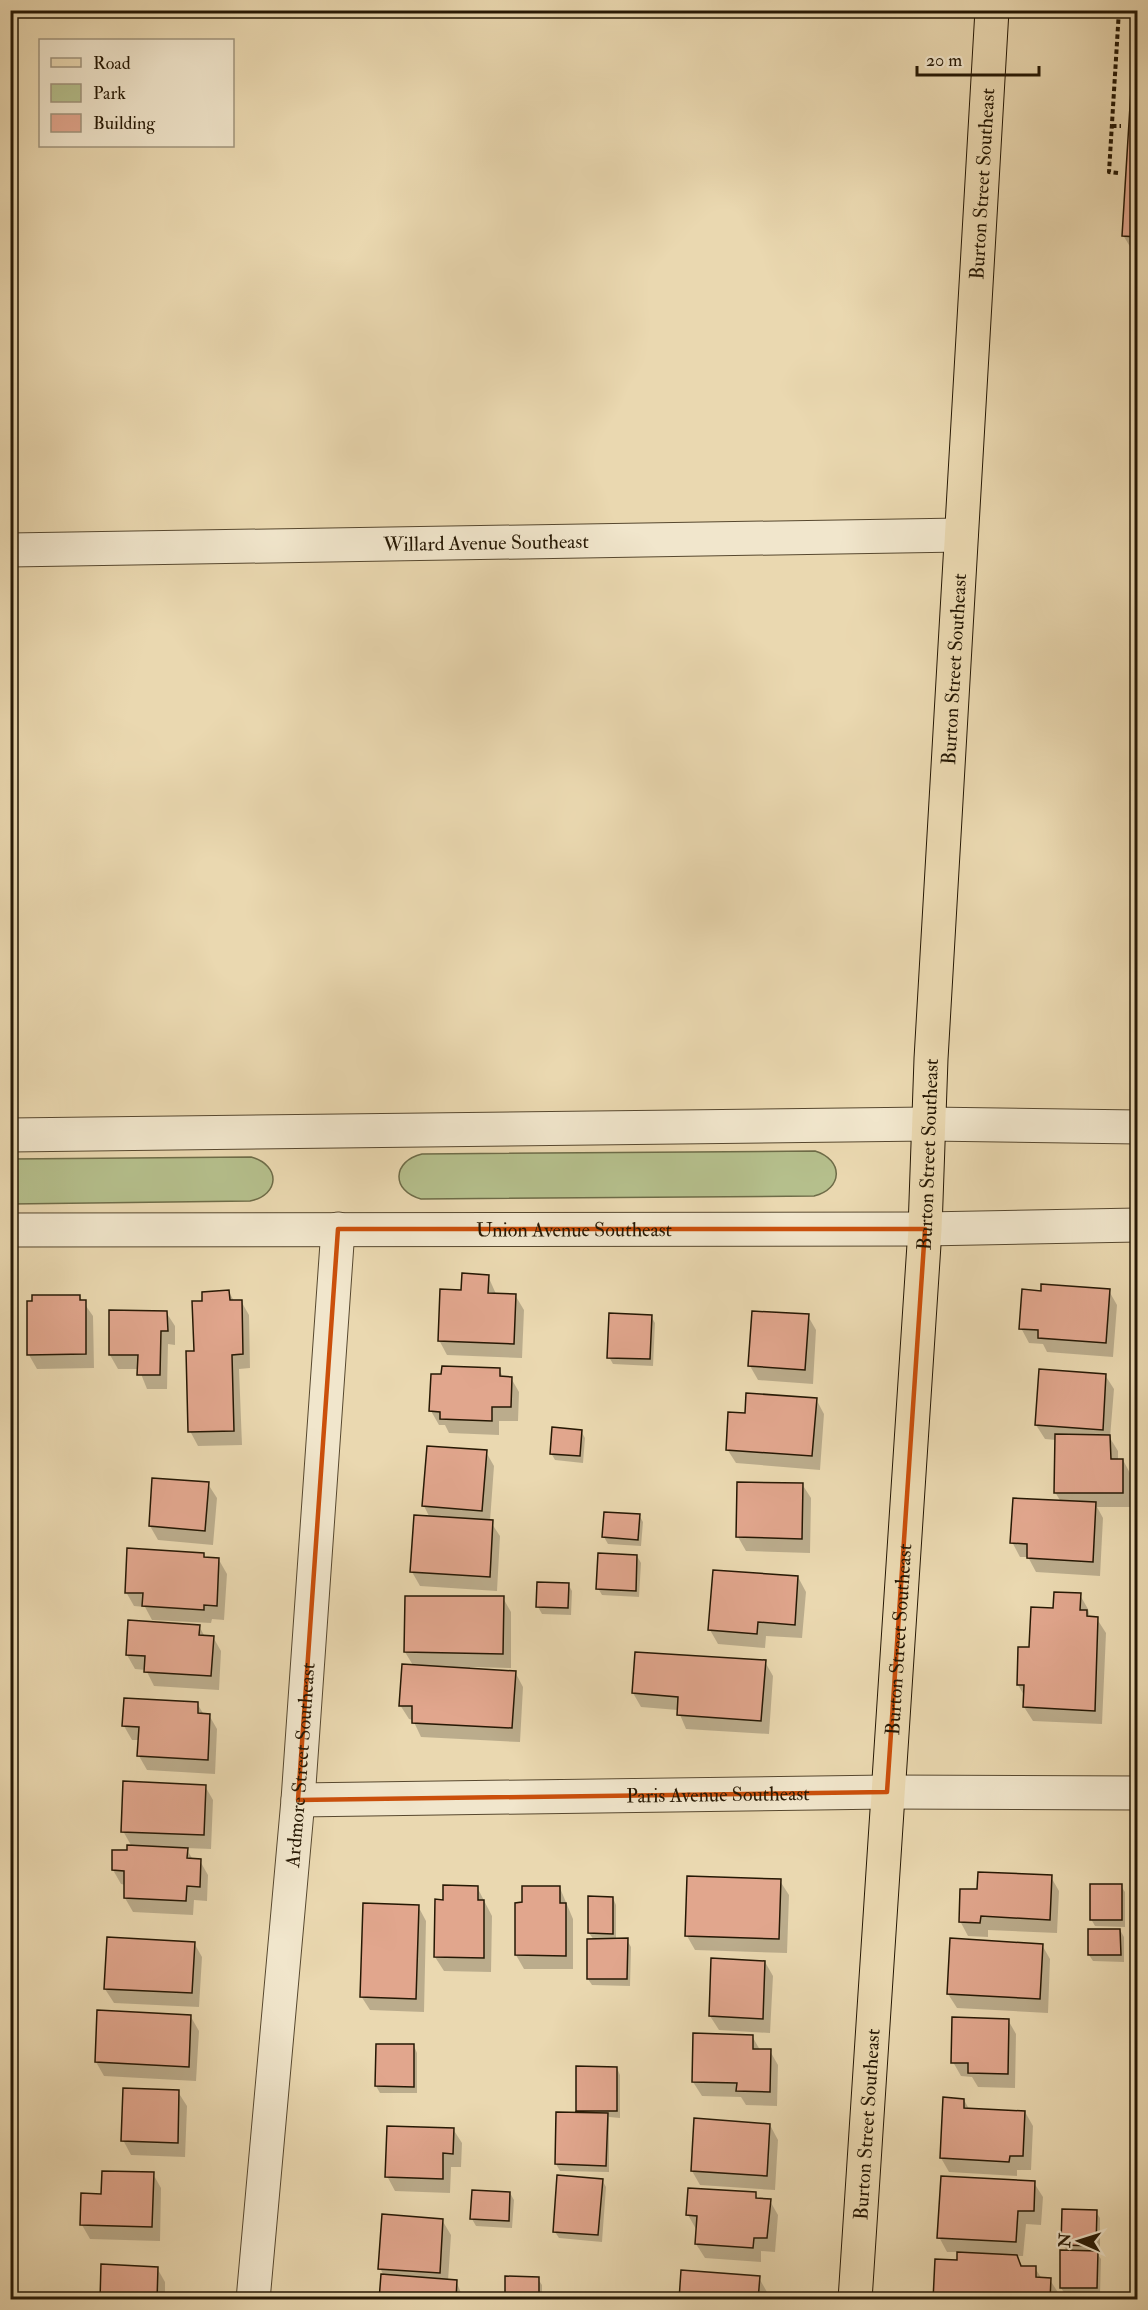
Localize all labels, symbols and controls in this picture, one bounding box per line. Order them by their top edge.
legend [39,39,234,147]
scale bar [917,39,1038,77]
text: 20 m [926,49,962,72]
text: Road [93,52,131,75]
text: Park [93,82,126,105]
street label: Burton Street Southeast [964,87,1000,280]
text: Building [93,112,156,135]
street label: Willard Avenue Southeast [382,529,590,557]
street label: Burton Street Southeast [936,572,972,766]
street label: Burton Street Southeast [912,1057,944,1251]
street label: Union Avenue Southeast [476,1217,673,1242]
street label: Burton Street Southeast [880,1542,917,1736]
street label: Ardmore Street Southeast [280,1661,321,1870]
street label: Paris Avenue Southeast [626,1781,810,1809]
street label: Burton Street Southeast [848,2027,886,2221]
north arrow [1049,2211,1109,2271]
text: N [1055,2232,1075,2249]

